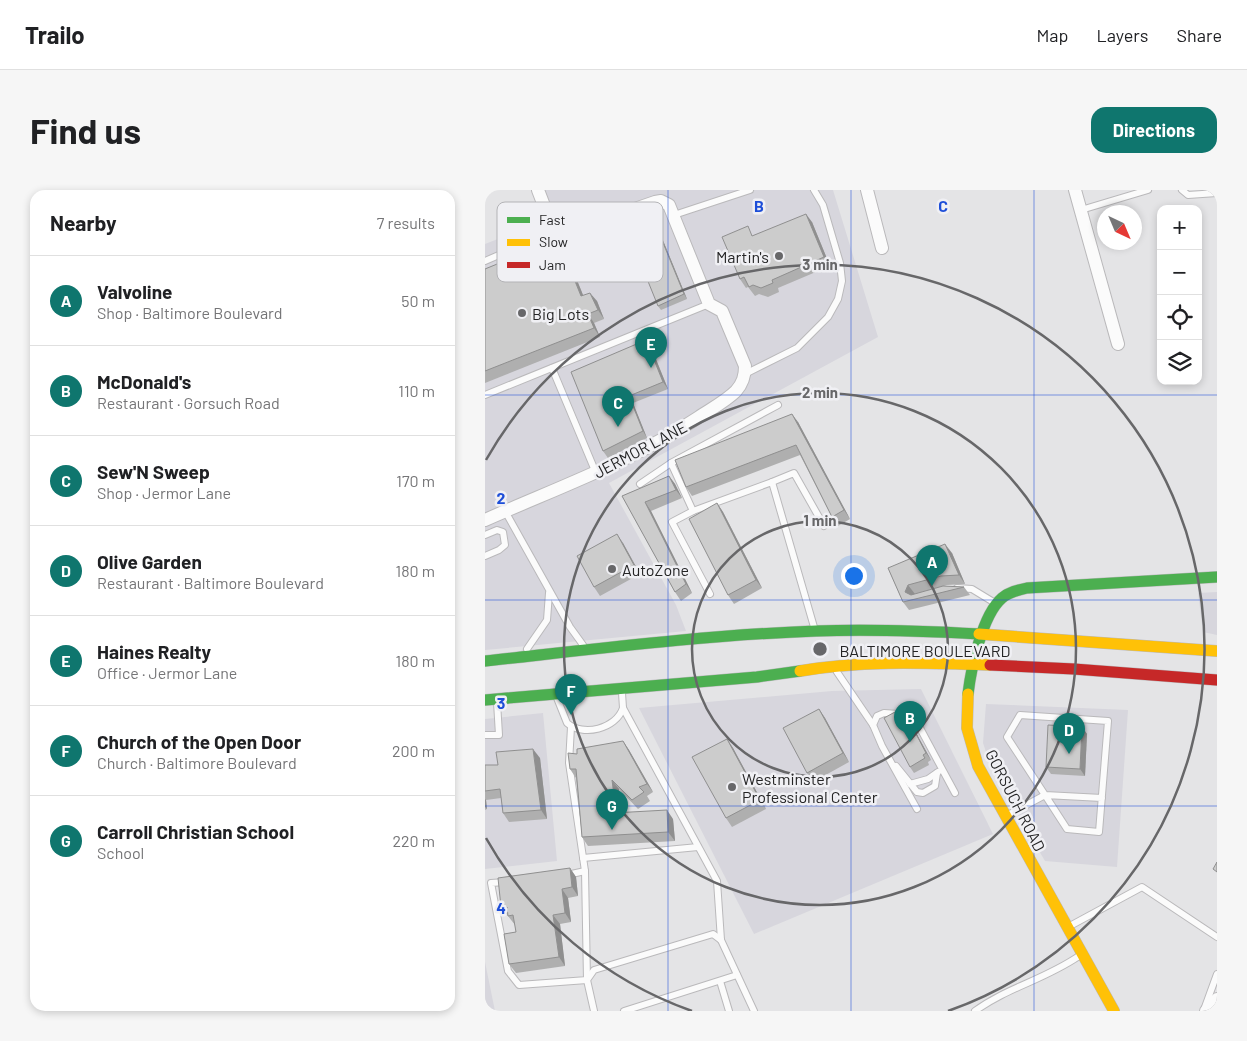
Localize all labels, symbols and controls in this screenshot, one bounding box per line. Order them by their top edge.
text: Trailo [25,20,85,49]
text: Map [1036,24,1068,46]
text: Layers [1096,24,1149,46]
text: Share [1177,24,1222,46]
button: Directions [1091,107,1217,153]
text: Find us [30,109,141,151]
text: B [754,196,764,215]
text: C [938,196,948,215]
legend [497,202,663,282]
north arrow [1097,205,1142,250]
map controls [1157,205,1202,385]
button: + [1157,205,1202,250]
text: Nearby [50,210,116,235]
text: Fast [539,211,565,228]
text: 7 results [377,213,435,232]
text: Slow [539,233,568,250]
place label: Martin's [716,247,769,266]
marker: Martin's [773,250,785,262]
button: − [1157,250,1202,295]
text: 3 min [802,255,838,273]
text: Jam [539,256,566,273]
text: Valvoline [97,280,172,303]
text: A [61,291,71,310]
text: 50 m [401,291,435,310]
button: locate [1157,295,1202,340]
text: Shop · Baltimore Boulevard [97,303,283,322]
place label: Big Lots [532,304,589,323]
marker: Big Lots [516,307,528,319]
pin: E [635,327,667,368]
button: layers [1157,340,1202,385]
text: McDonald's [97,370,191,393]
text: B [61,381,71,400]
text: 110 m [398,381,435,400]
text: 2 min [802,383,838,401]
pin: C [602,386,634,427]
text: Restaurant · Gorsuch Road [97,393,280,412]
street label: JERMOR LANE [590,416,690,482]
text: Sew'N Sweep [97,460,210,483]
text: C [61,471,71,490]
text: 170 m [396,471,435,490]
text: Shop · Jermor Lane [97,483,231,502]
text: 2 [497,488,506,507]
text: 1 min [804,511,836,529]
pin: A [916,545,948,586]
text: Olive Garden [97,550,202,573]
place label: AutoZone [622,560,689,579]
text: D [61,561,71,580]
text: 180 m [396,561,435,580]
marker: AutoZone [606,563,618,575]
your location [841,563,867,589]
text: Restaurant · Baltimore Boulevard [97,573,324,592]
text: Haines Realty [97,640,211,663]
centre of rings [811,640,829,658]
street label: BALTIMORE BOULEVARD [840,641,1010,660]
text: E [61,651,71,670]
text: 180 m [396,651,435,670]
text: Office · Jermor Lane [97,663,237,682]
pin: F [555,674,587,715]
text: 3 [497,693,505,712]
pin: B [894,701,926,742]
pin: D [1053,713,1085,754]
text: Church of the Open Door [97,730,301,753]
text: F [62,741,70,760]
text: 200 m [392,741,435,760]
street label: GORSUCH ROAD [982,746,1050,854]
text: Church · Baltimore Boulevard [97,753,297,772]
place label: Westminster Professional Center [742,769,878,806]
marker: Westminster Professional Center [726,781,738,793]
pin: G [596,789,628,830]
text: Carroll Christian School [97,820,294,843]
text: G [61,831,71,850]
text: 220 m [392,831,435,850]
text: School [97,843,144,862]
text: 4 [496,898,506,917]

